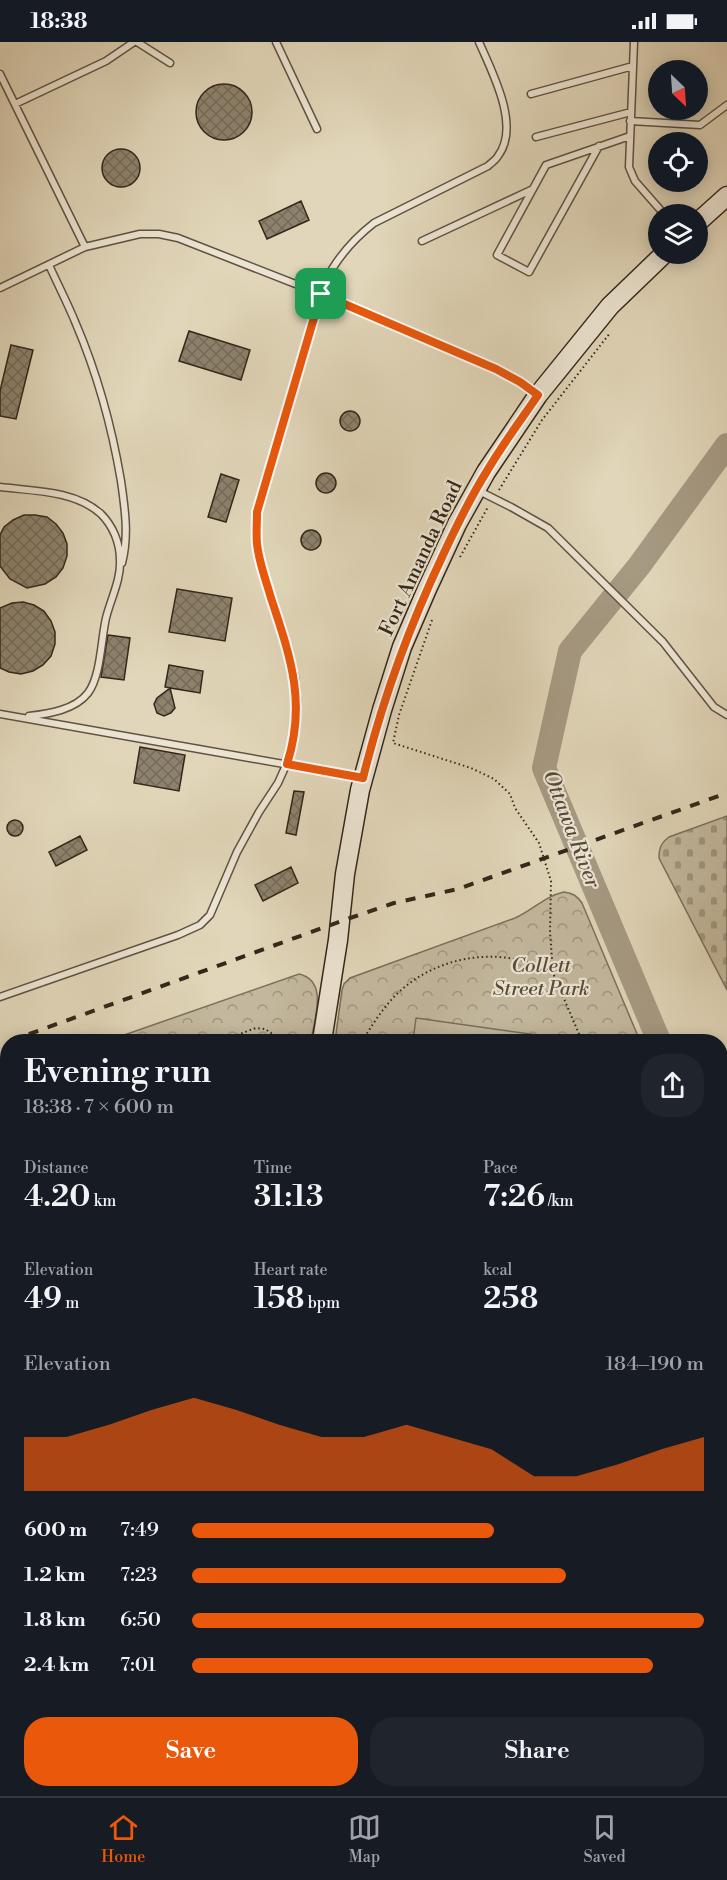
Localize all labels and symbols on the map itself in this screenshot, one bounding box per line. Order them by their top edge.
north arrow [648,60,708,120]
pin [295,268,346,319]
street label: Fort Amanda Road [374,476,469,640]
water label: Ottawa River [537,767,606,893]
park label: Collett Street Park [493,954,589,1002]

